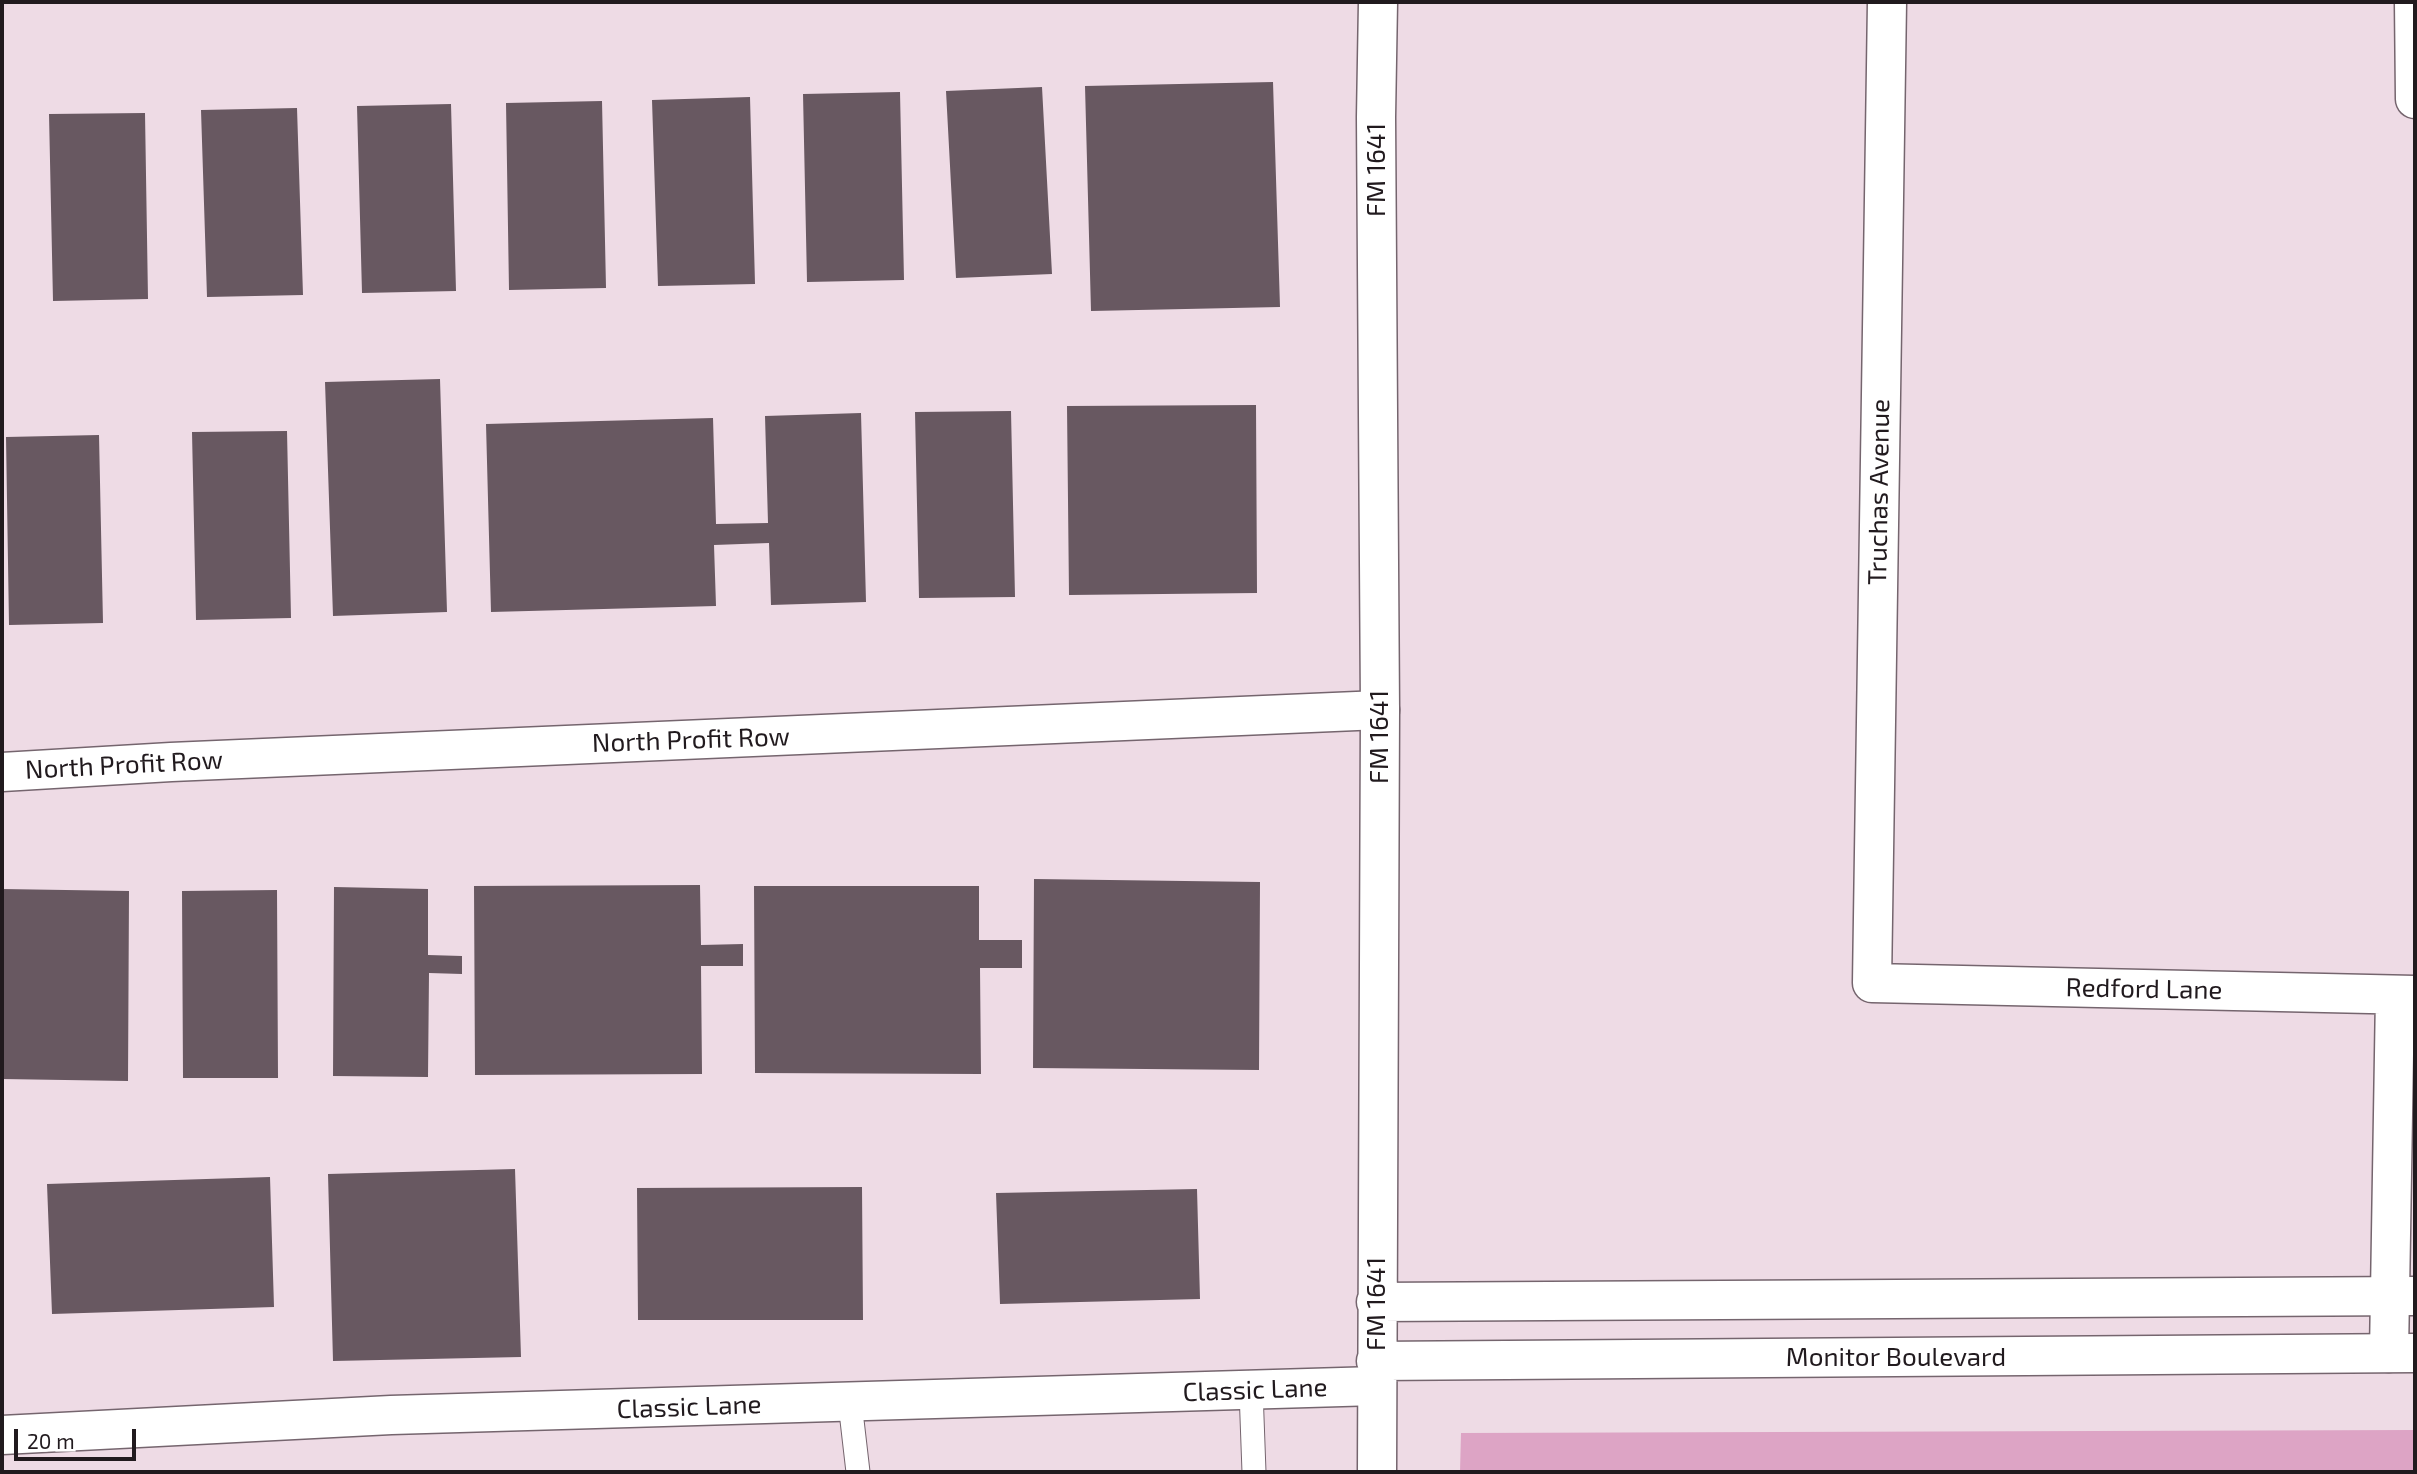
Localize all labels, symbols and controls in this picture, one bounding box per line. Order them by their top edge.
street label: FM 1641 [1360,123,1392,217]
street label: Truchas Avenue [1862,399,1896,585]
street label: FM 1641 [1363,690,1395,784]
street label: North Profit Row [592,721,790,759]
street label: North Profit Row [24,744,224,786]
street label: Redford Lane [2065,972,2223,1006]
street label: FM 1641 [1360,1257,1392,1351]
street label: Monitor Boulevard [1786,1341,2006,1373]
street label: Classic Lane [1182,1372,1328,1408]
street label: Classic Lane [616,1389,762,1425]
scale bar [18,1414,140,1458]
text: 20 m [27,1428,75,1453]

